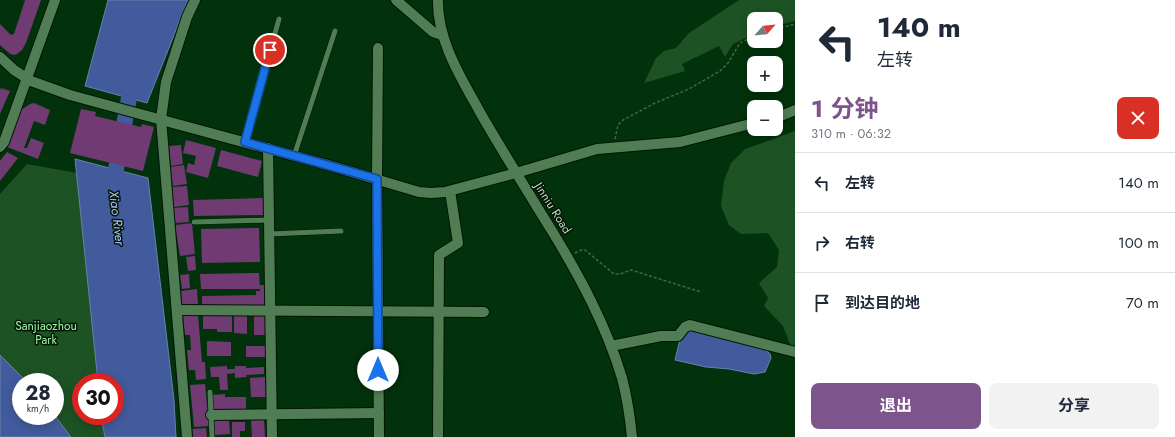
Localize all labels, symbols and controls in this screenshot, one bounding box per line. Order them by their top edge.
text: 140 m [877,7,961,48]
north arrow [747,12,783,48]
map controls [747,12,783,136]
icon: left [811,16,863,68]
pin [253,33,287,67]
icon: arrive [259,39,281,61]
text: 左转 [877,47,913,73]
button: + [747,56,783,92]
text: 1 分钟 [811,91,878,126]
button: close [1117,97,1159,139]
button: − [747,100,783,136]
text: 310 m · 06:32 [811,124,891,143]
icon: left [811,172,833,194]
text: 左转 [845,172,875,194]
text: 140 m [1118,172,1159,194]
street label: Jinniu Road [529,177,576,237]
water label: Xiao River [104,189,130,247]
icon: right [811,232,833,254]
text: 右转 [845,232,875,254]
text: 100 m [1118,232,1159,254]
icon: arrive [811,292,833,314]
text: 到达目的地 [845,292,920,314]
text: 70 m [1126,292,1159,314]
park label: Sanjiaozhou Park [15,317,77,349]
position arrow [357,349,399,391]
speed limit sign: 30 [72,373,124,425]
text: 28 [25,379,51,408]
button: 退出 [811,383,981,429]
button: 分享 [989,383,1159,429]
text: km/h [27,401,49,416]

